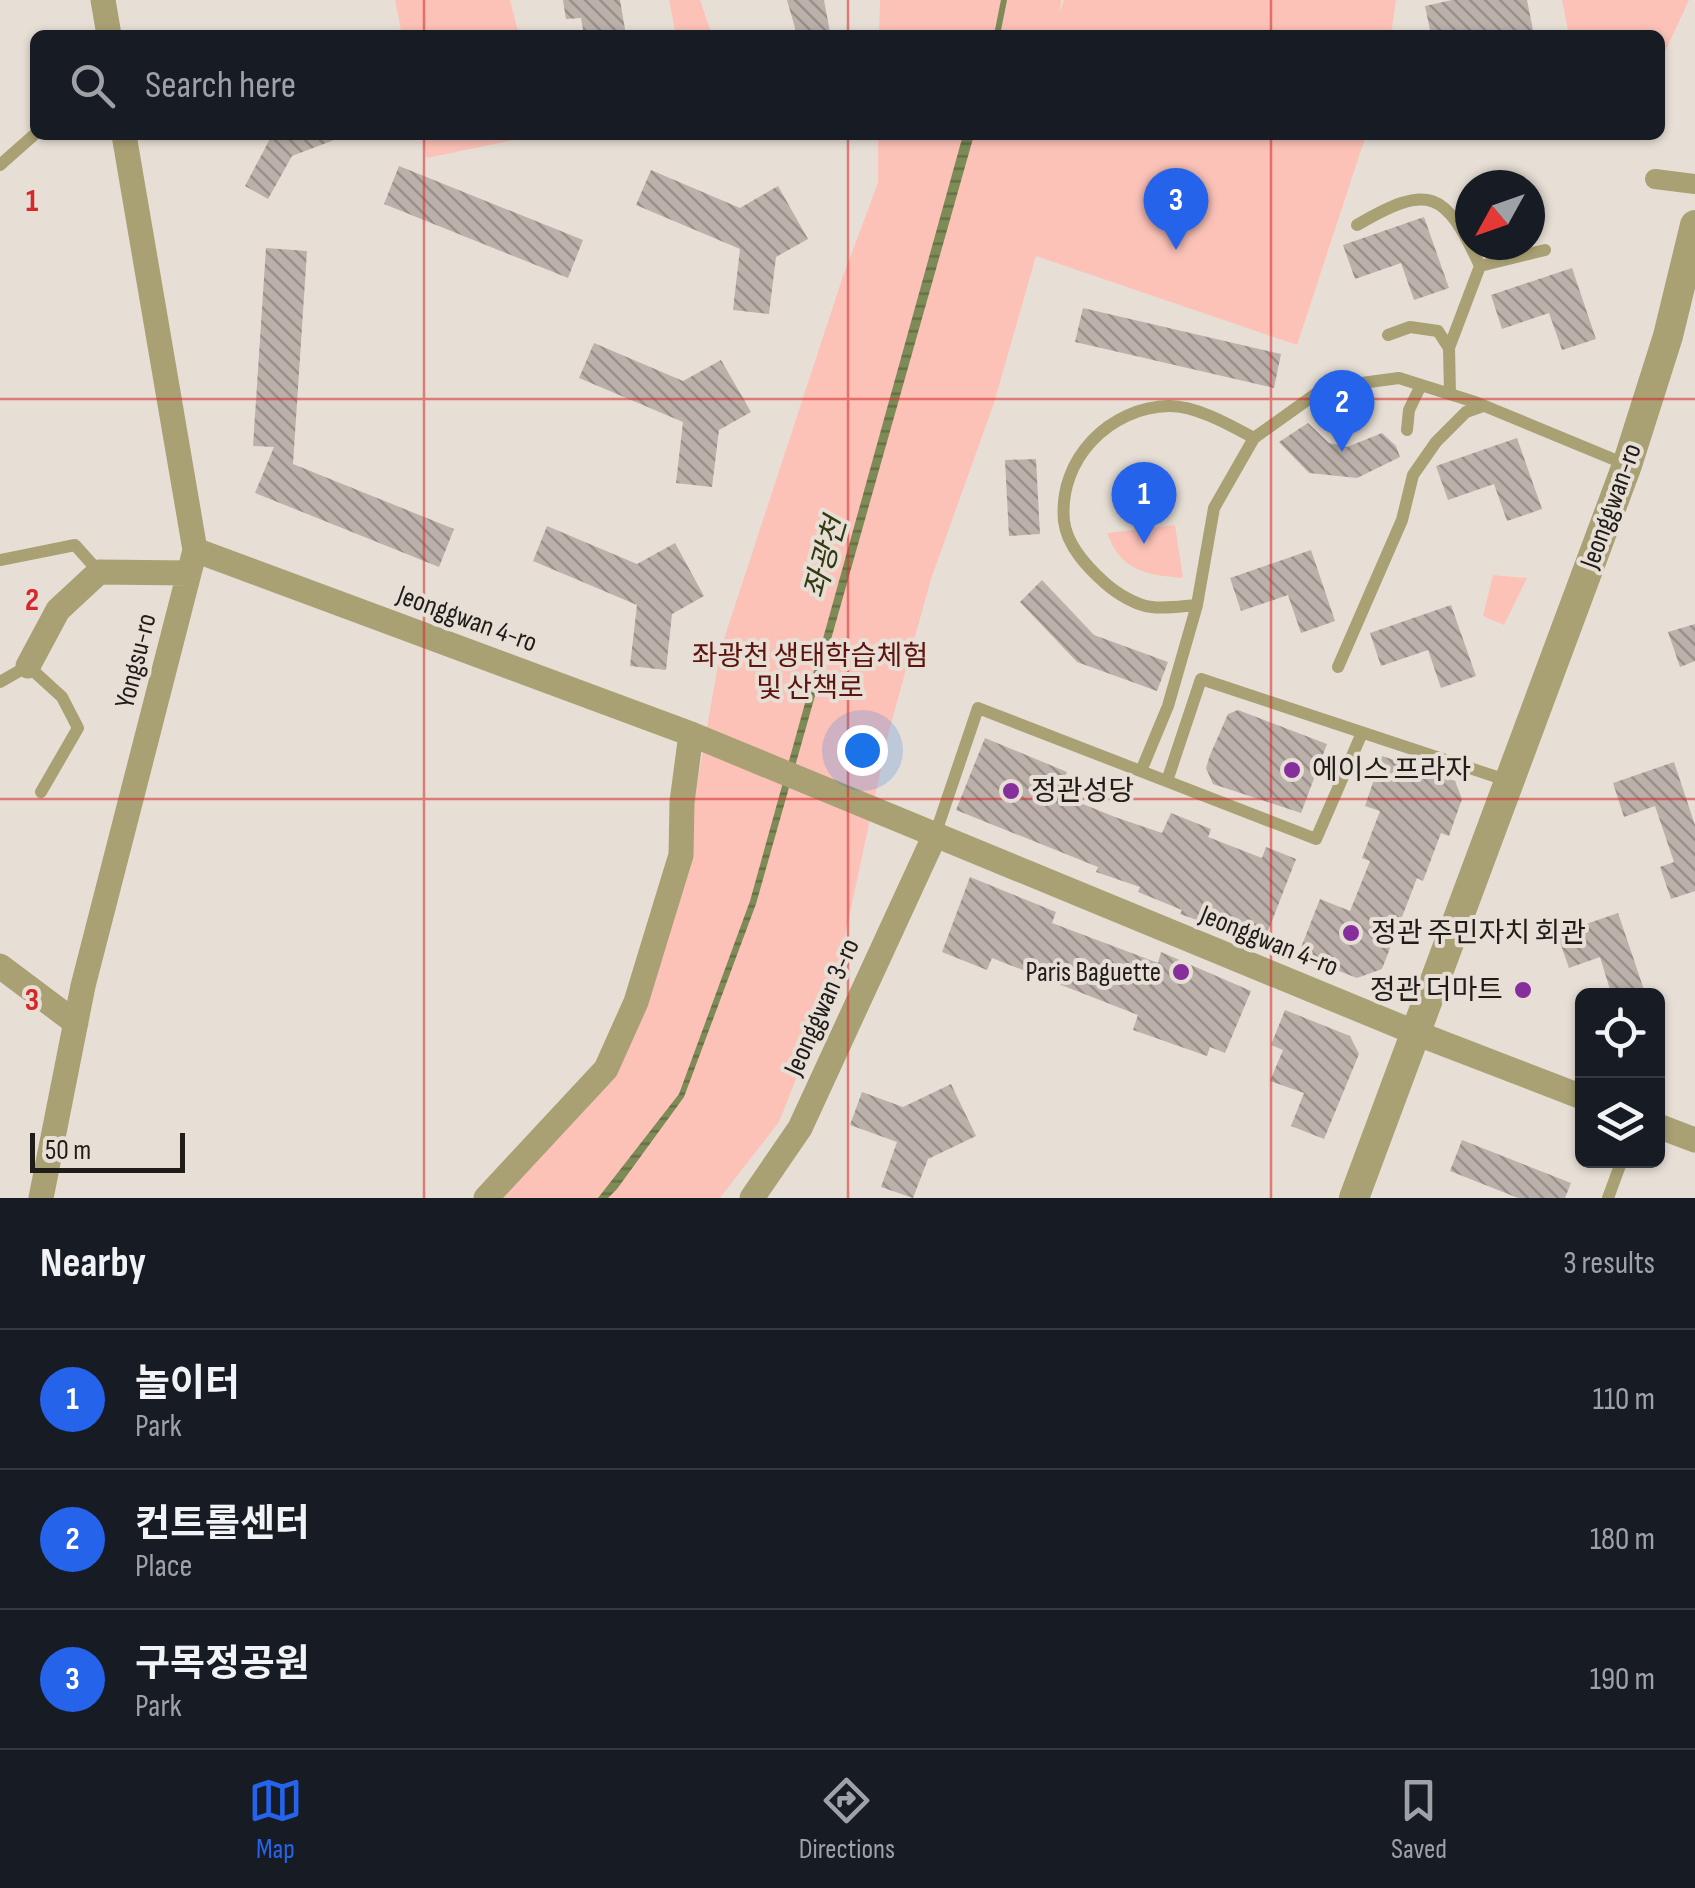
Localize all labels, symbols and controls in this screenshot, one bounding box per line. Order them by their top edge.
search box [30,30,1665,140]
icon: search [65,58,120,113]
text: Search here [145,63,296,108]
pin: 3 [1144,168,1208,250]
north arrow [1455,170,1545,260]
text: 1 [26,182,39,221]
pin: 2 [1310,370,1374,452]
street label: Jeonggwan-ro [1573,439,1649,574]
pin: 1 [1112,462,1176,544]
water label: 좌광천 [797,510,856,603]
street label: Jeonggwan 4-ro [392,578,541,660]
text: 2 [25,581,39,620]
street label: Yongsu-ro [108,610,164,712]
park label: 좌광천 생태학습체험 및 산책로 [692,640,928,705]
your location [837,725,888,776]
place label: 에이스 프라자 [1312,754,1471,787]
marker: 에이스 프라자 [1281,759,1303,781]
place label: 정관성당 [1031,775,1134,808]
marker: 정관성당 [1000,780,1022,802]
street label: Jeonggwan 4-ro [1194,898,1343,984]
place label: 정관 주민자치 회관 [1371,917,1586,950]
marker: 정관 주민자치 회관 [1340,922,1362,944]
street label: Jeonggwan 3-ro [777,933,867,1082]
place label: Paris Baguette [1026,956,1161,989]
marker: Paris Baguette [1170,961,1192,983]
place label: 정관 더마트 [1370,974,1503,1007]
marker: 정관 더마트 [1512,979,1534,1001]
text: 3 [25,981,39,1020]
map controls [1575,988,1665,1168]
button: locate [1575,988,1665,1078]
button: layers [1575,1078,1665,1168]
scale bar [30,1128,185,1172]
text: 50 m [45,1134,91,1167]
text: Nearby [40,1238,146,1289]
text: 3 results [1563,1244,1655,1283]
text: 놀이터 [135,1362,240,1407]
text: 1 [66,1380,79,1419]
text: 110 m [1593,1380,1655,1419]
text: Park [135,1407,182,1446]
text: 컨트롤센터 [135,1502,310,1547]
text: 2 [65,1520,80,1559]
text: 180 m [1590,1520,1655,1559]
text: Place [135,1547,192,1586]
text: 구목정공원 [135,1642,310,1687]
text: 3 [65,1660,80,1699]
text: 190 m [1590,1660,1655,1699]
text: Park [135,1687,182,1726]
tab: Map [248,1773,303,1866]
tab: Directions [799,1773,895,1866]
tab: Saved [1391,1773,1447,1866]

